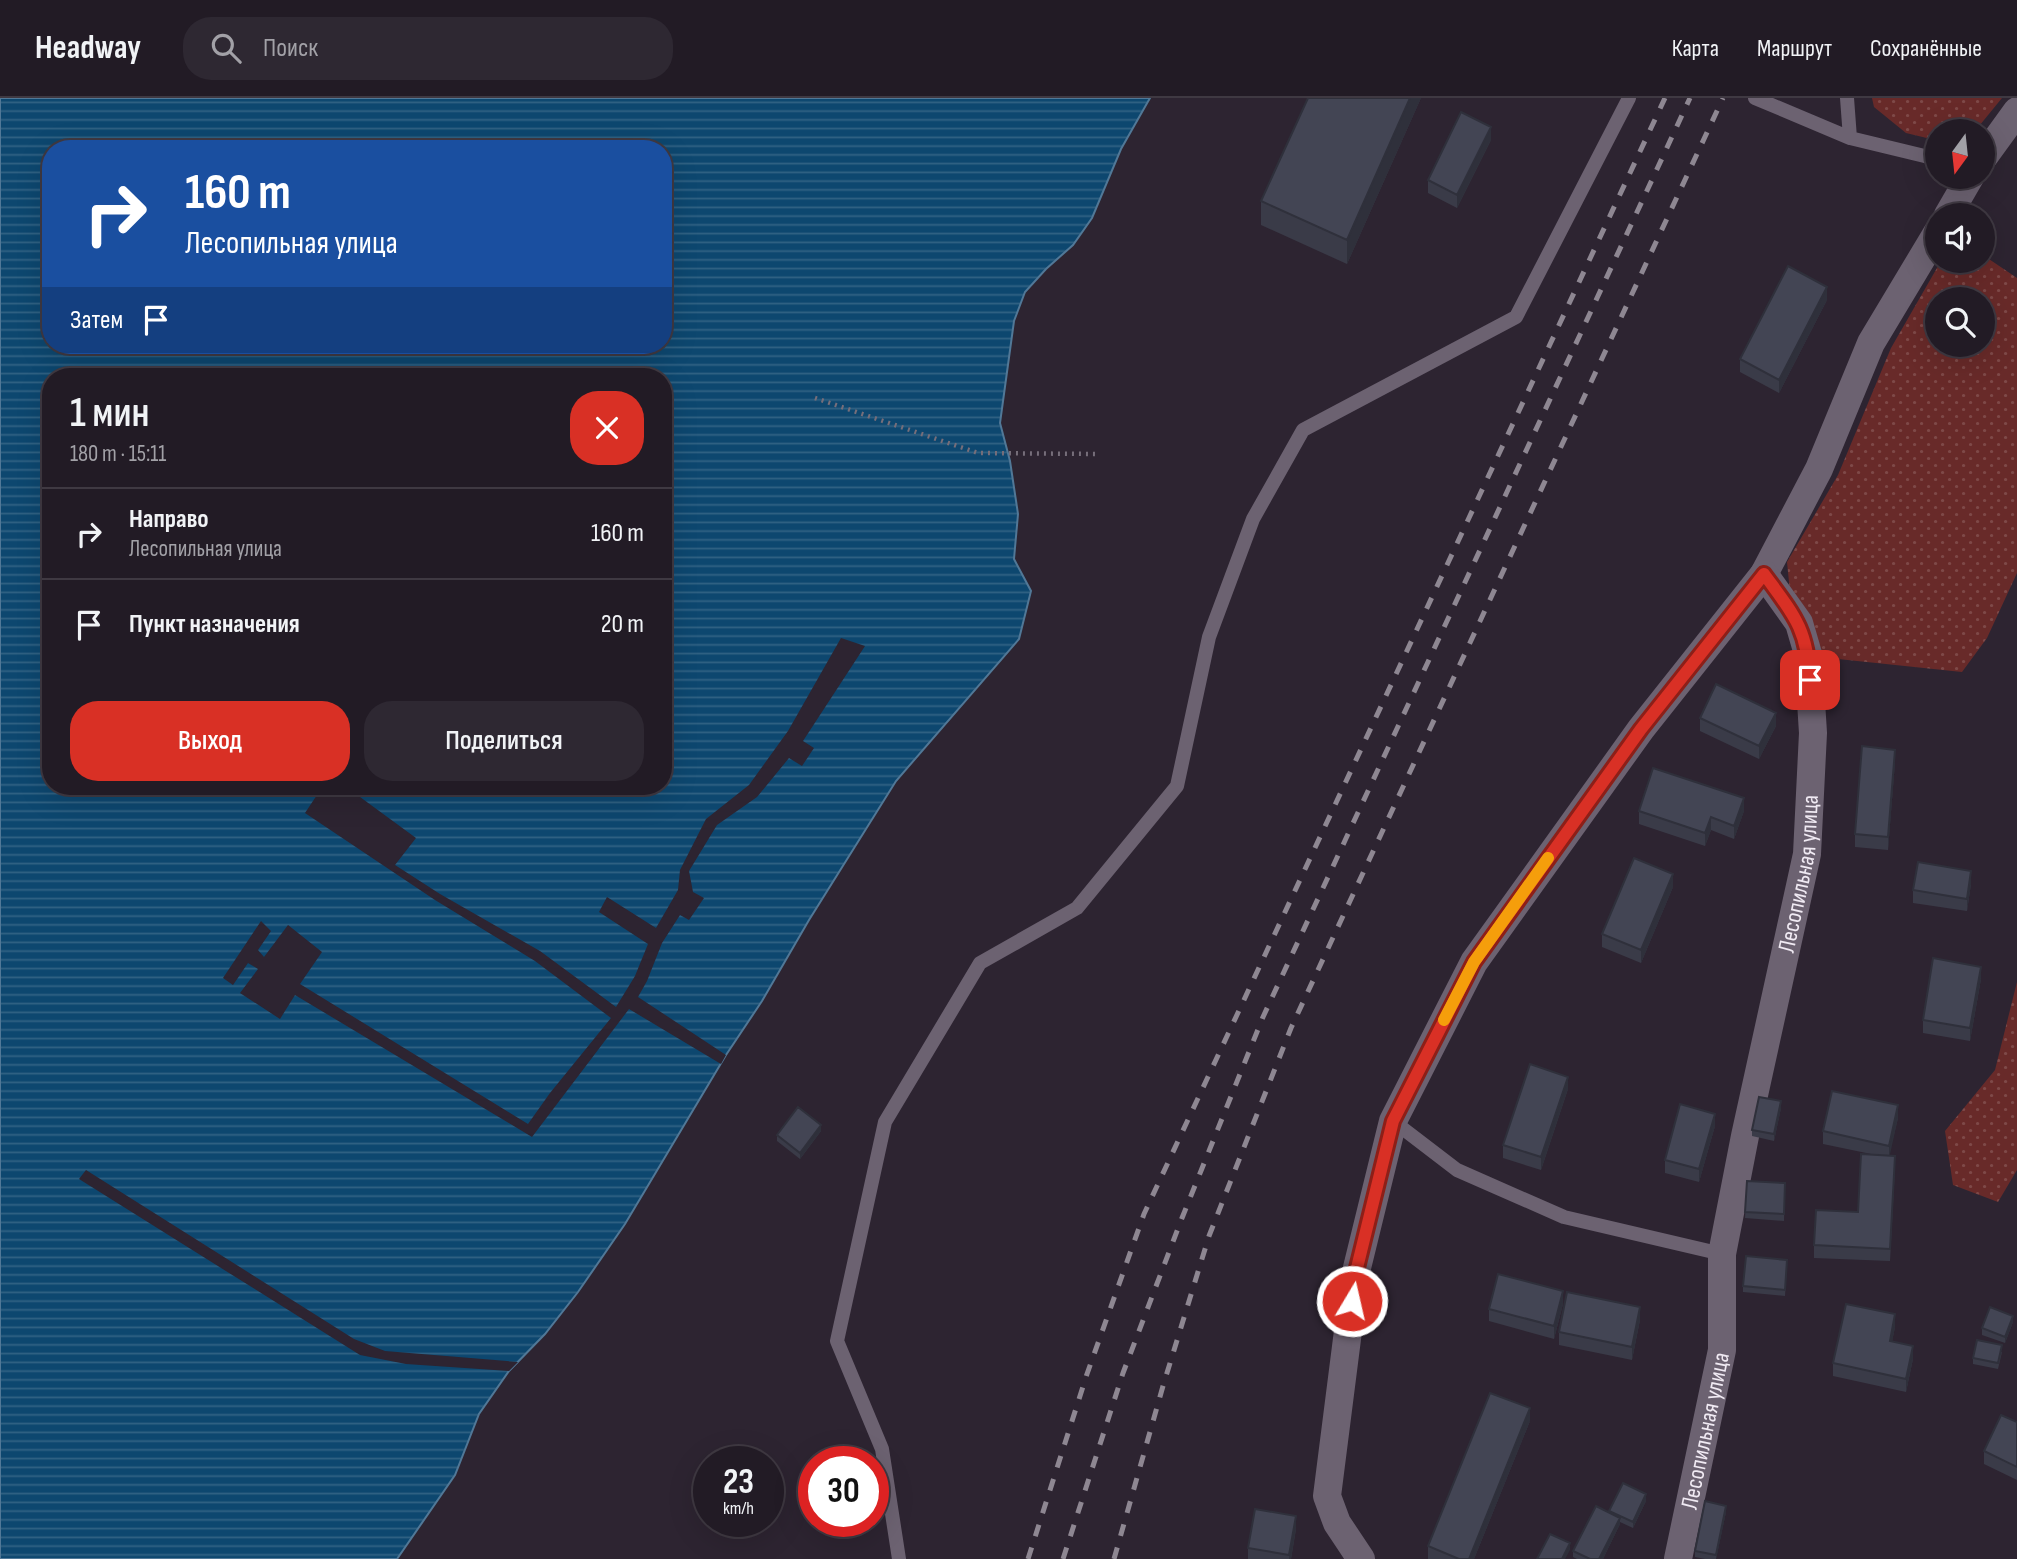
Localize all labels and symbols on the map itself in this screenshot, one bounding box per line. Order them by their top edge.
north arrow [1925,119,1995,189]
pin [1780,650,1840,710]
street label: Лесопильная улица [1772,794,1825,955]
position arrow [1315,1264,1389,1338]
street label: Лесопильная улица [1675,1350,1736,1512]
speed limit sign: 30 [798,1446,889,1537]

